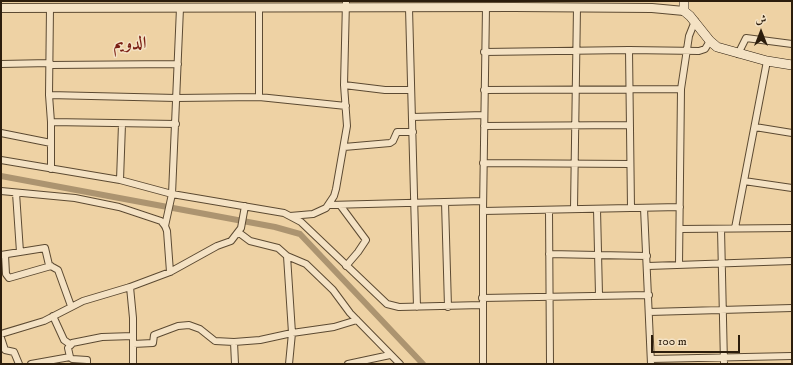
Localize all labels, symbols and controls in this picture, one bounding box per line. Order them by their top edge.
north arrow [741,12,781,52]
text: ش [756,13,766,27]
district label: الدويم [114,34,146,54]
scale bar [653,327,742,353]
text: 100 m [658,334,687,349]

